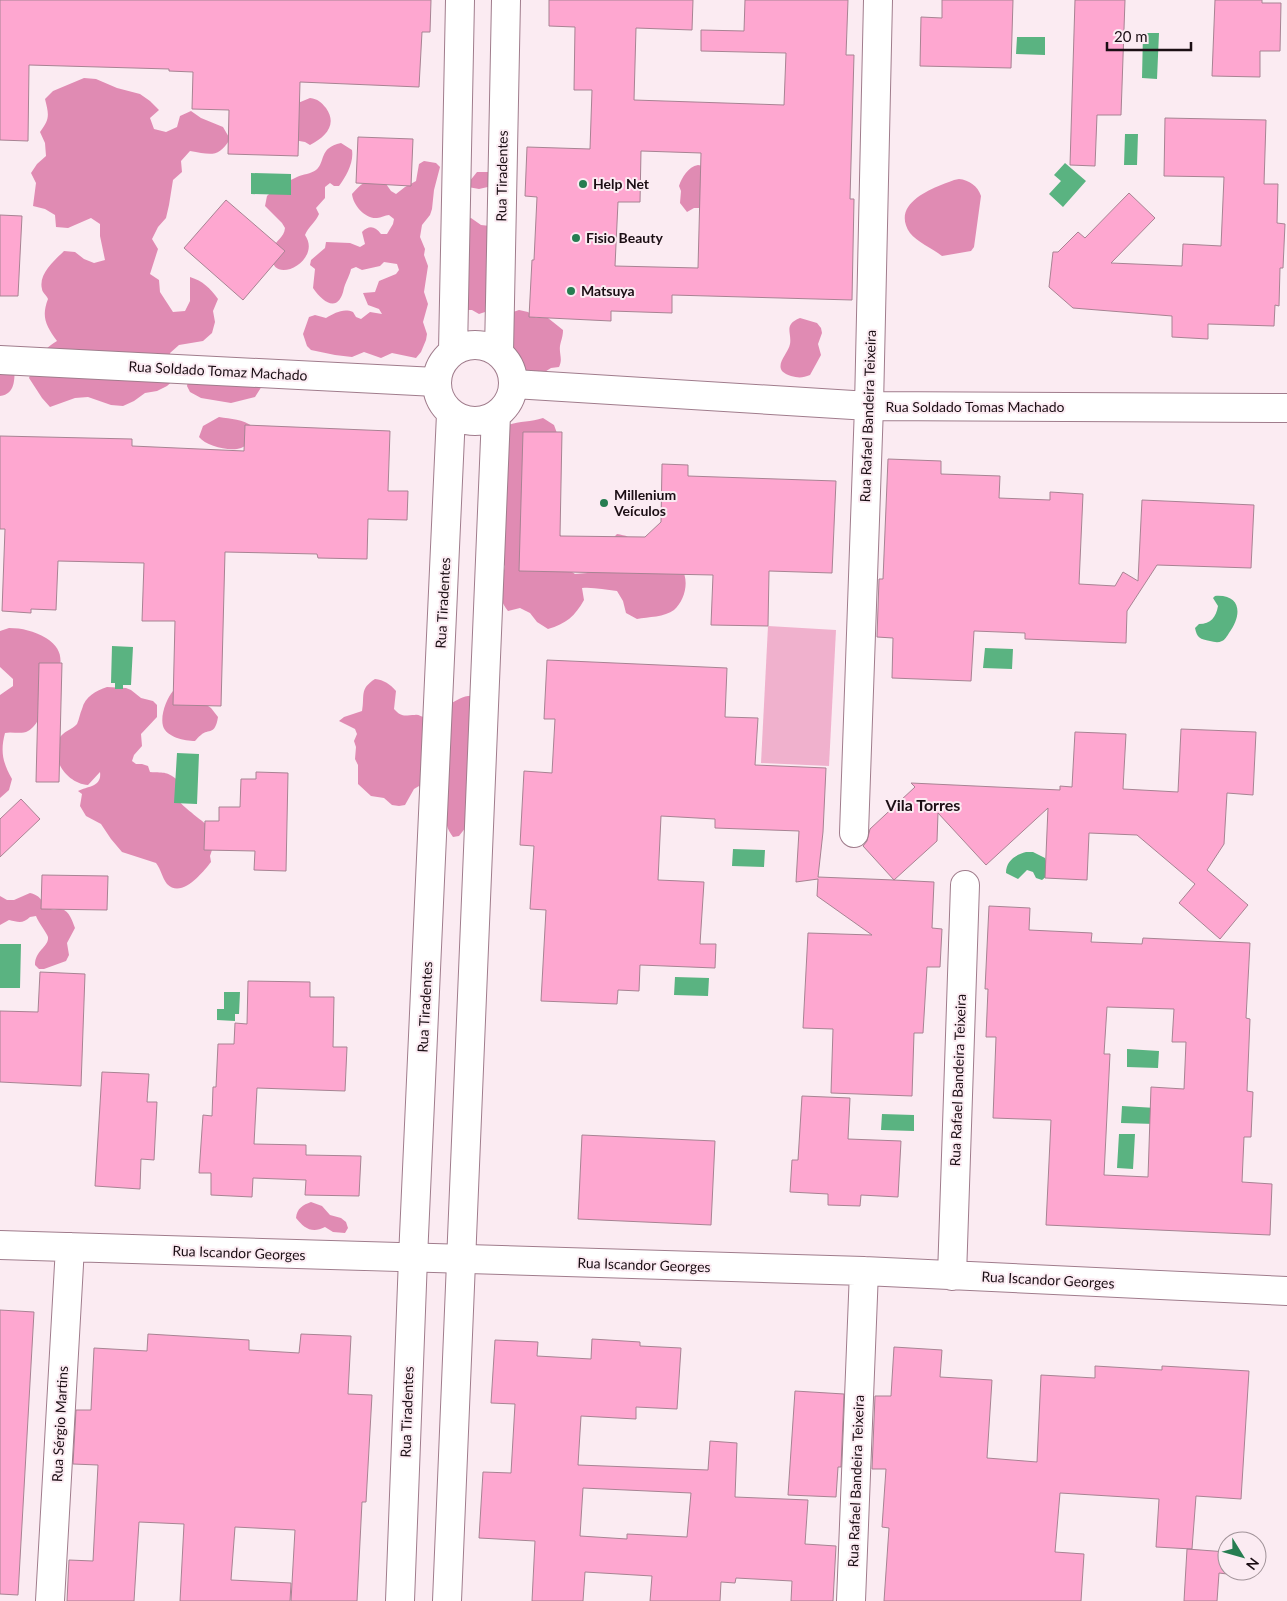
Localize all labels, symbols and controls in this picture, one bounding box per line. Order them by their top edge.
scale bar [1107,20,1191,52]
text: 20 m [1114,27,1148,45]
street label: Rua Tiradentes [492,130,511,222]
place label: Help Net [593,175,650,192]
marker: Help Net [577,178,589,190]
place label: Fisio Beauty [586,229,663,246]
marker: Fisio Beauty [570,232,582,244]
place label: Matsuya [581,282,635,299]
marker: Matsuya [565,285,577,297]
street label: Rua Rafael Bandeira Teixeira [856,329,879,502]
street label: Rua Soldado Tomaz Machado [128,357,308,384]
street label: Rua Soldado Tomas Machado [886,398,1065,415]
place label: Millenium Veículos [613,486,676,519]
marker: Millenium Veículos [598,497,610,509]
street label: Rua Tiradentes [432,557,453,649]
district label: Vila Torres [885,795,960,814]
street label: Rua Tiradentes [414,961,435,1053]
street label: Rua Rafael Bandeira Teixeira [946,993,969,1166]
street label: Rua Iscandor Georges [172,1242,306,1263]
street label: Rua Iscandor Georges [577,1254,711,1275]
street label: Rua Iscandor Georges [981,1268,1115,1291]
street label: Rua Sérgio Martins [48,1365,71,1482]
street label: Rua Tiradentes [396,1366,417,1458]
street label: Rua Rafael Bandeira Teixeira [844,1394,867,1567]
north arrow [1217,1531,1267,1581]
text: N [1243,1555,1263,1574]

